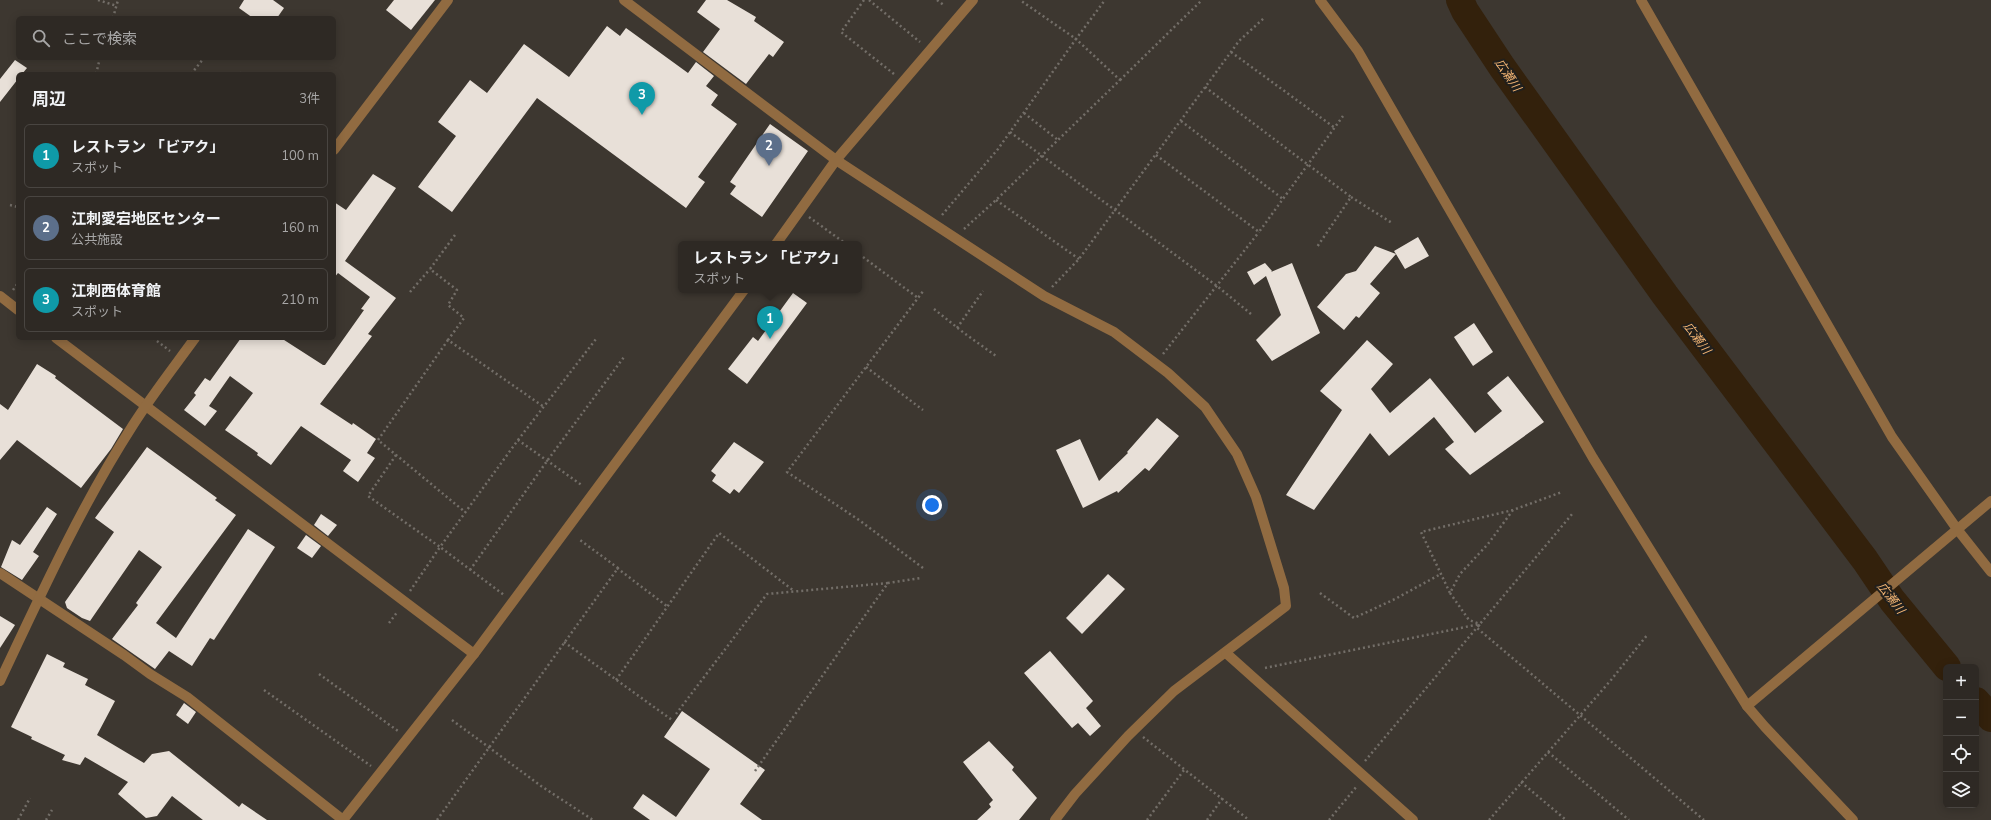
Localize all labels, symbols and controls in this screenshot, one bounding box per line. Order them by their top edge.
search box [16,16,336,60]
icon: search [30,27,52,49]
text: ここで検索 [62,29,137,49]
water label: 広瀬川 [1491,56,1526,96]
pin: 3 [629,82,655,115]
text: 周辺 [32,88,66,111]
text: 3件 [299,90,320,108]
pin: 2 [756,133,782,166]
text: レストラン 「ビアク」 [71,137,224,157]
text: 1 [42,147,50,165]
text: 100 m [281,147,319,165]
text: スポット [71,159,123,177]
text: 江刺愛宕地区センター [71,209,221,229]
text: 2 [42,219,50,237]
text: 160 m [281,219,319,237]
text: 公共施設 [71,231,123,249]
popup [678,241,862,293]
text: レストラン 「ビアク」 [693,248,847,268]
text: スポット [693,270,745,288]
text: 江刺西体育館 [71,281,161,301]
text: 3 [42,291,50,309]
text: 210 m [281,291,319,309]
text: スポット [71,303,123,321]
pin: 1 [757,306,783,339]
water label: 広瀬川 [1680,319,1715,359]
your location [922,495,942,515]
water label: 広瀬川 [1874,579,1910,619]
map controls [1943,664,1979,808]
button: + [1943,664,1979,700]
button: − [1943,700,1979,736]
button: locate [1943,736,1979,772]
button: layers [1943,772,1979,808]

